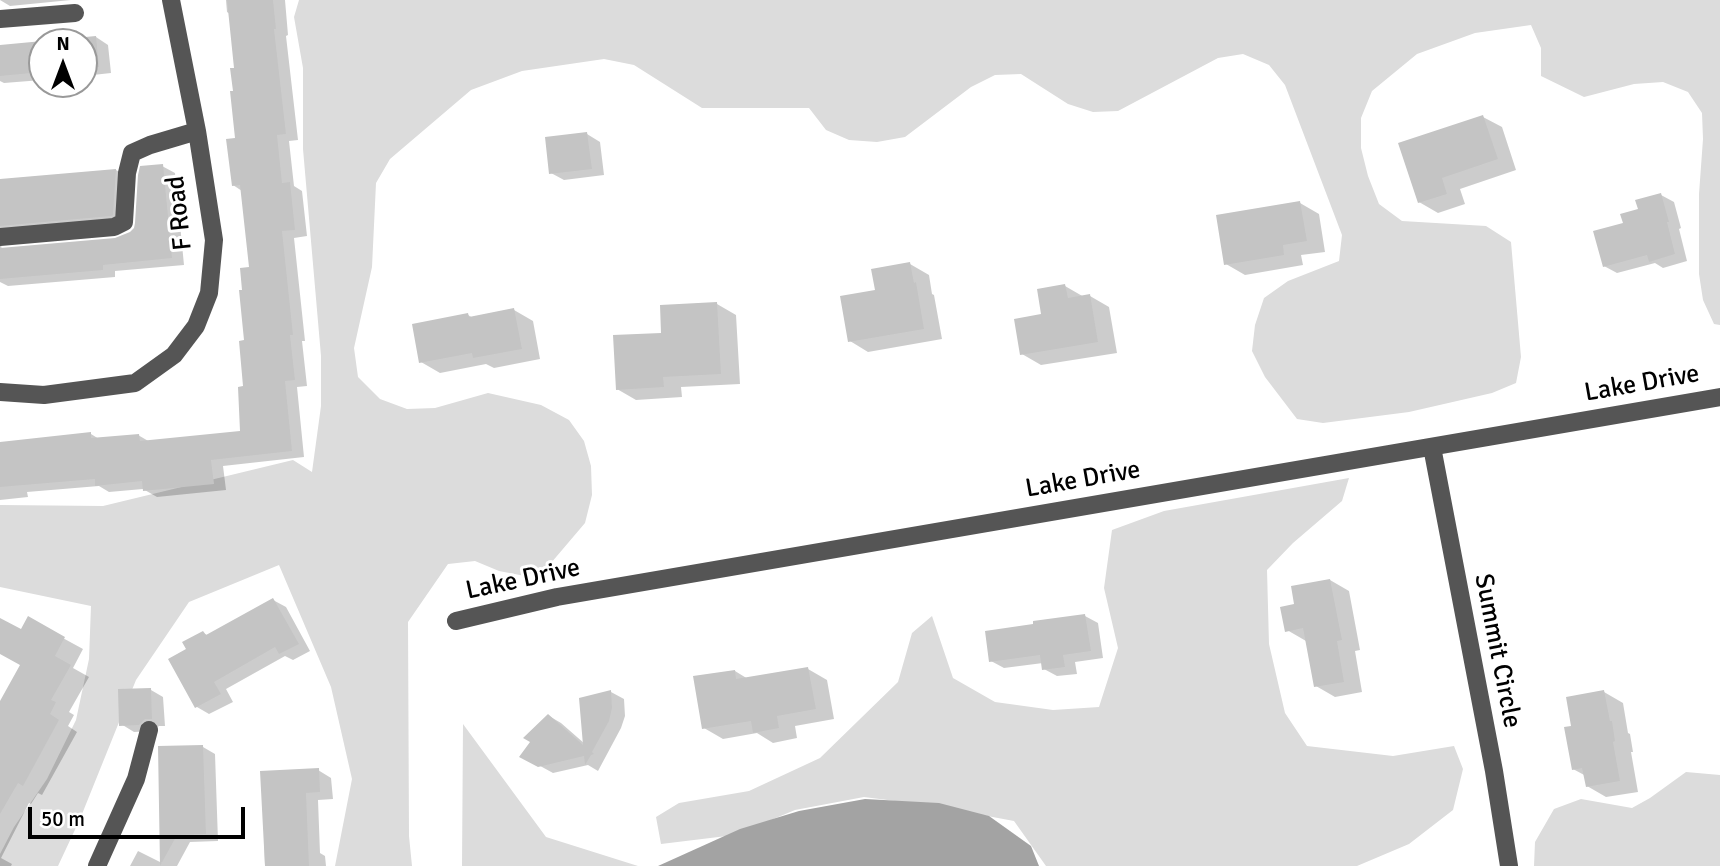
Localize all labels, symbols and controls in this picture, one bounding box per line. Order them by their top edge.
north arrow [28,28,98,98]
text: N [56,32,70,56]
street label: F Road [161,174,199,252]
street label: Lake Drive [1582,359,1702,409]
street label: Lake Drive [1023,455,1143,505]
street label: Lake Drive [463,553,583,607]
street label: Summit Circle [1467,571,1527,731]
scale bar [32,792,248,836]
text: 50 m [41,806,85,832]

